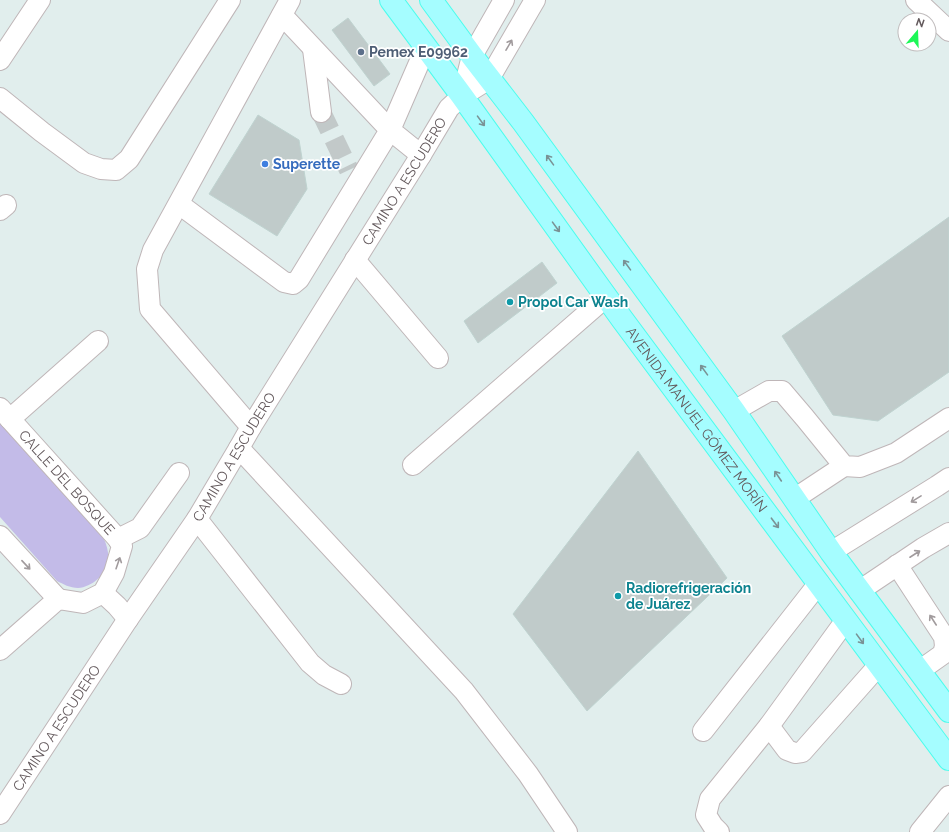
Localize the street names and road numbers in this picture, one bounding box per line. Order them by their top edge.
street label: CAMINO A ESCUDERO [359,114,450,248]
street label: AVENIDA MANUEL GÓMEZ MORÍN [623,324,771,515]
street label: CAMINO A ESCUDERO [189,390,279,524]
street label: CALLE DEL BOSQUE [16,427,118,538]
street label: CAMINO A ESCUDERO [9,662,104,794]

